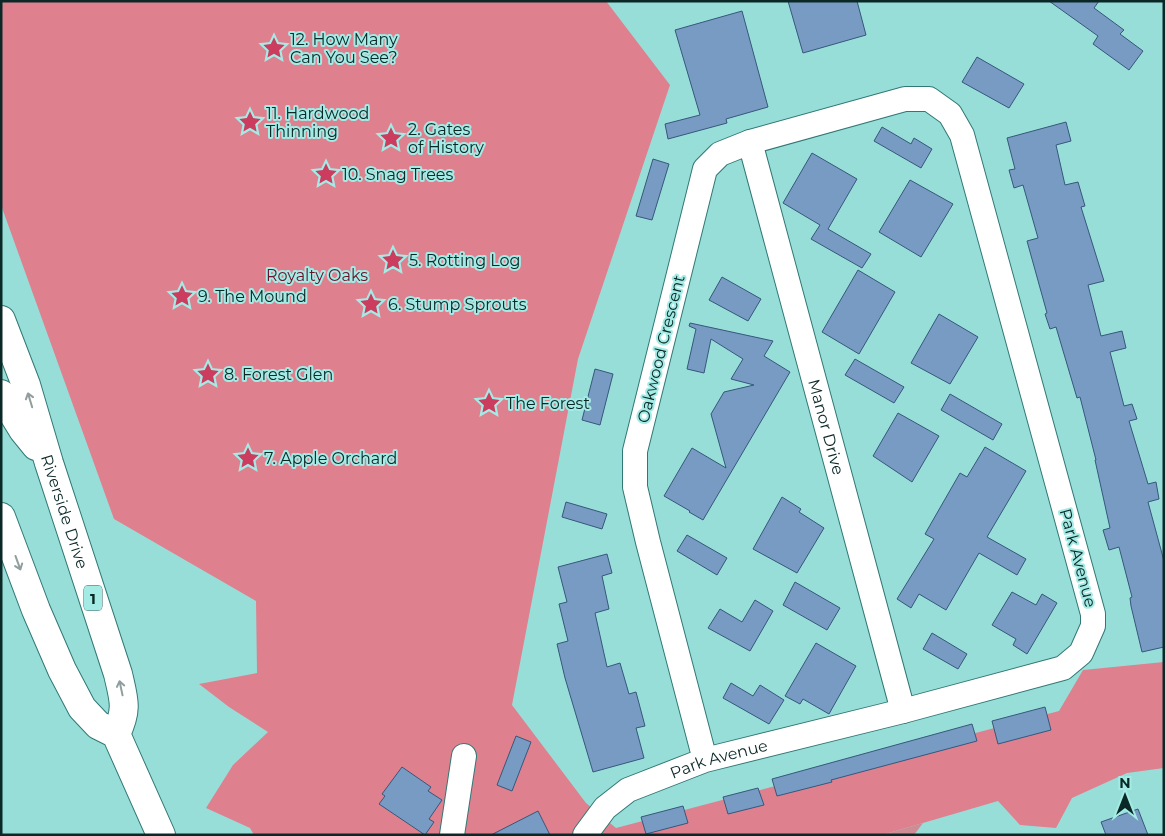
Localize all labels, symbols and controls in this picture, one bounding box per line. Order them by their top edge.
place label: 12. How Many Can You See? [290,30,398,67]
place icon: 12. How Many Can You See? [261,35,287,61]
place label: 11. Hardwood Thinning [266,104,369,141]
place icon: 11. Hardwood Thinning [237,109,263,135]
place label: 2. Gates of History [408,120,484,157]
place icon: 2. Gates of History [378,125,404,151]
place icon: 10. Snag Trees [313,161,339,187]
place label: 10. Snag Trees [342,165,454,184]
place icon: 5. Rotting Log [380,247,406,273]
place label: 5. Rotting Log [409,251,521,270]
park label: Royalty Oaks [266,266,368,285]
street label: Oakwood Crescent [633,273,689,425]
place icon: 9. The Mound [169,283,195,309]
place label: 9. The Mound [198,287,307,306]
place icon: 6. Stump Sprouts [358,291,384,317]
place label: 6. Stump Sprouts [388,295,527,314]
place icon: 8. Forest Glen [195,361,221,387]
place label: 8. Forest Glen [224,365,333,384]
street label: Manor Drive [805,377,849,477]
place icon: The Forest [476,390,502,416]
one-way arrow [25,392,35,408]
place label: The Forest [506,394,590,413]
place icon: 7. Apple Orchard [235,445,261,471]
place label: 7. Apple Orchard [264,449,397,468]
street label: Riverside Drive [37,452,92,571]
street label: Park Avenue [1056,507,1100,609]
one-way arrow [14,554,23,570]
road number: 1 [84,586,102,610]
one-way arrow [116,680,125,696]
street label: Park Avenue [667,735,770,782]
north arrow [1100,771,1150,821]
text: N [1119,774,1131,792]

